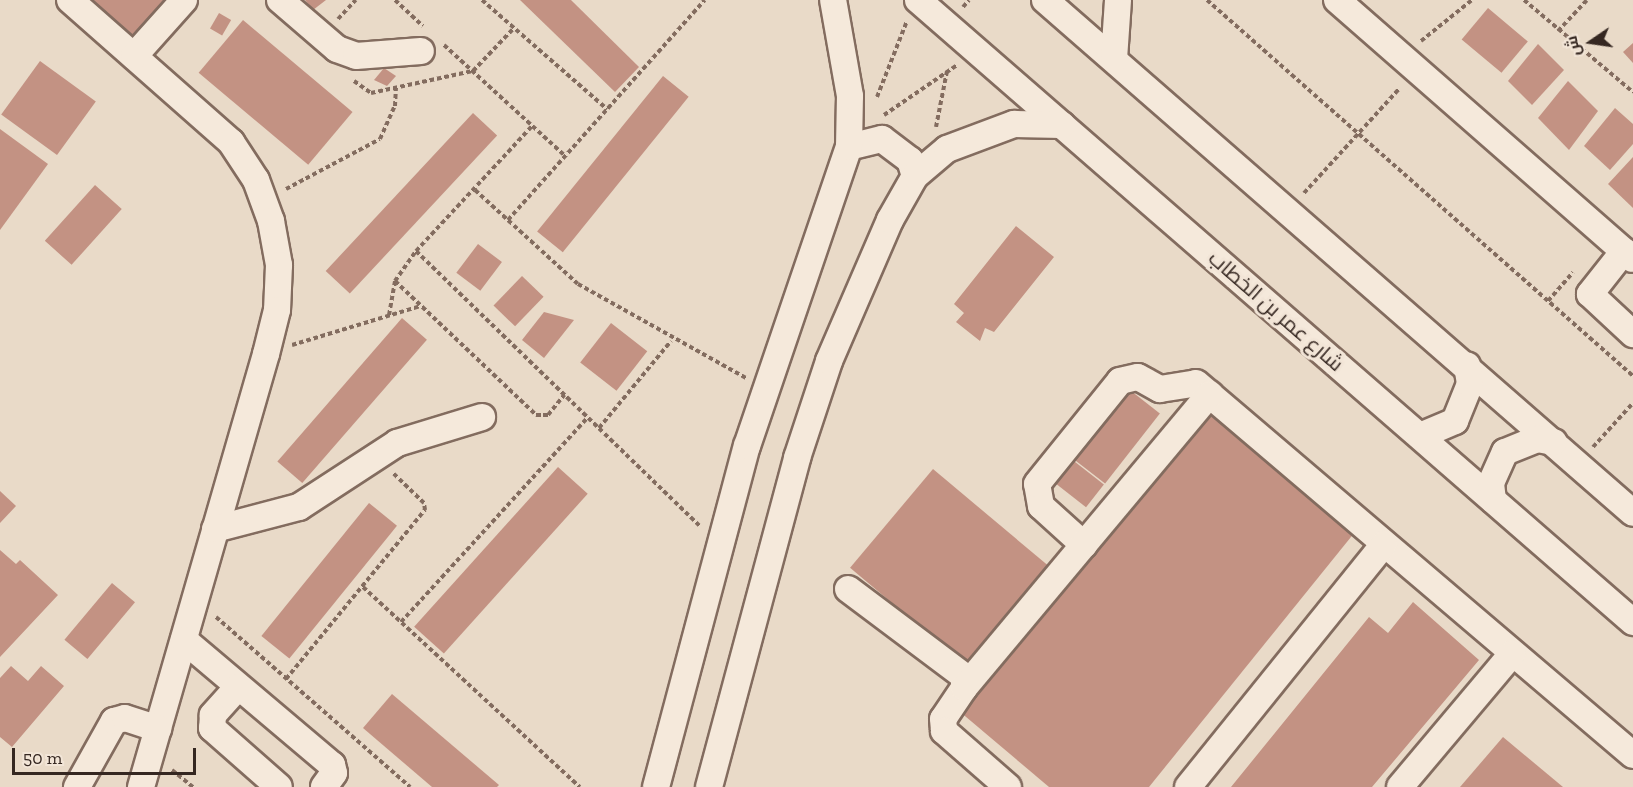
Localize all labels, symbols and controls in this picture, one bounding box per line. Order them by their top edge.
north arrow [1561,12,1621,72]
text: ش [1561,34,1585,58]
street label: شارع عمر بن الخطاب [1203,245,1349,377]
scale bar [15,736,200,774]
text: 50 m [23,747,62,769]

